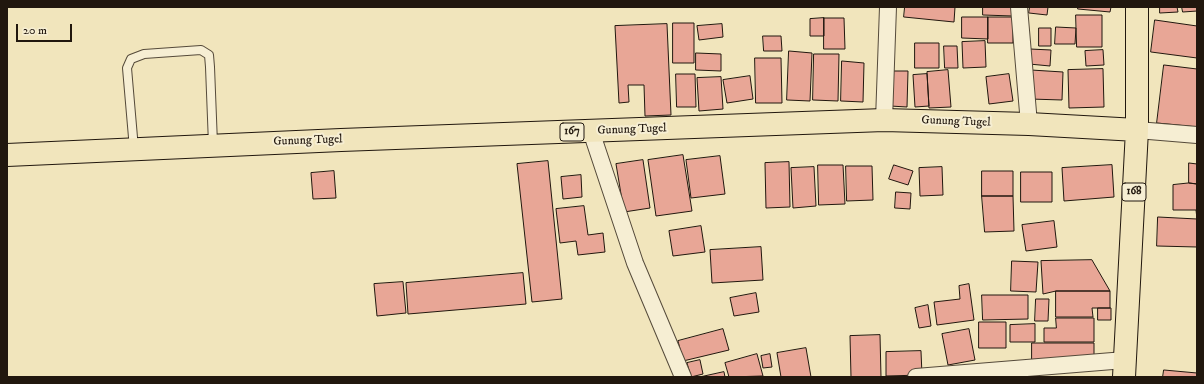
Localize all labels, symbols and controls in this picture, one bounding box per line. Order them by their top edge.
scale bar [18,16,74,42]
text: 20 m [23,23,47,38]
street label: Gunung Tugel [921,114,991,130]
street label: Gunung Tugel [597,122,667,138]
road number: 167 [560,123,584,141]
street label: Gunung Tugel [273,133,343,149]
road number: 168 [1122,183,1146,201]

